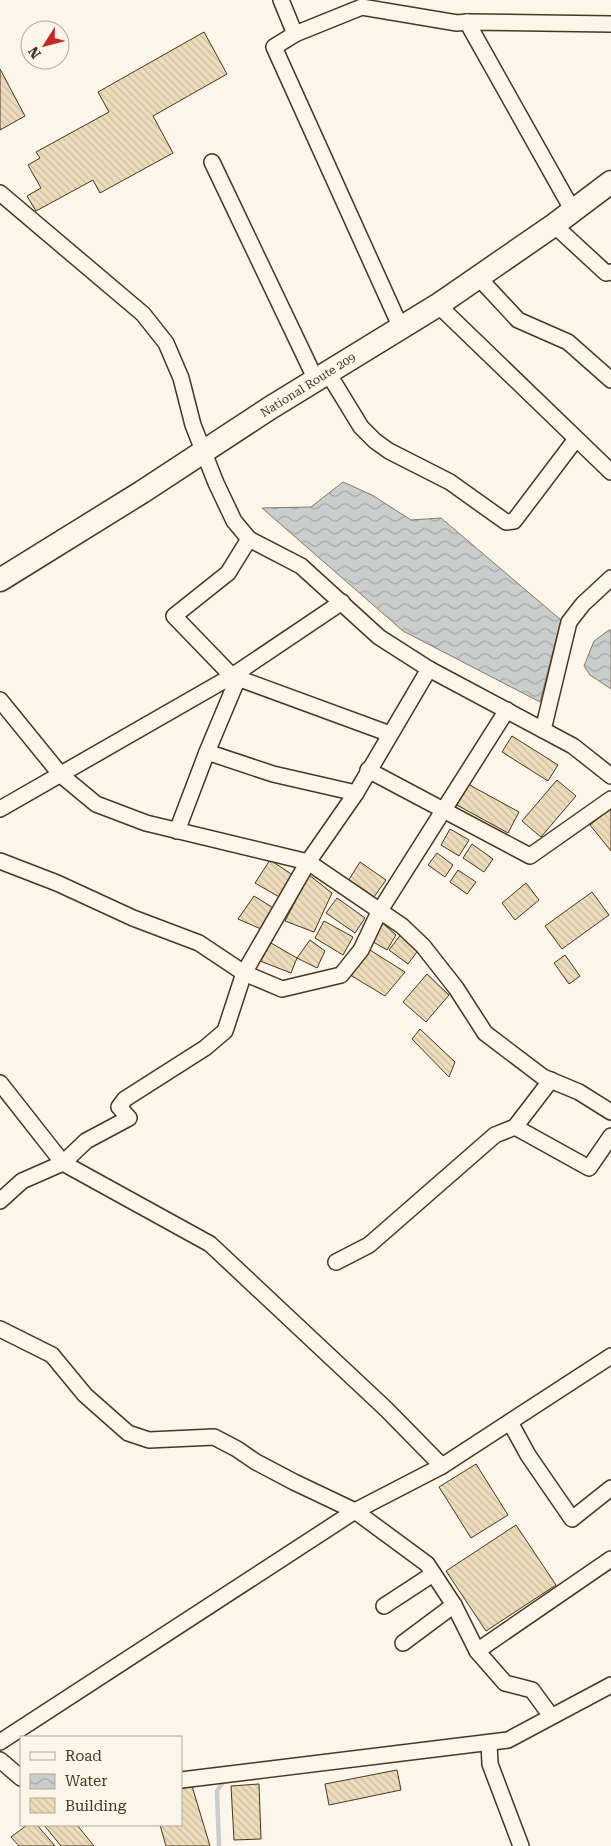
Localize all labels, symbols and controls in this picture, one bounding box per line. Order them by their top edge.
north arrow [20,20,70,70]
text: N [25,43,44,62]
street label: National Route 209 [258,350,358,420]
legend [20,1736,182,1826]
text: Road [65,1747,102,1765]
text: Water [65,1772,107,1790]
text: Building [65,1797,127,1815]

